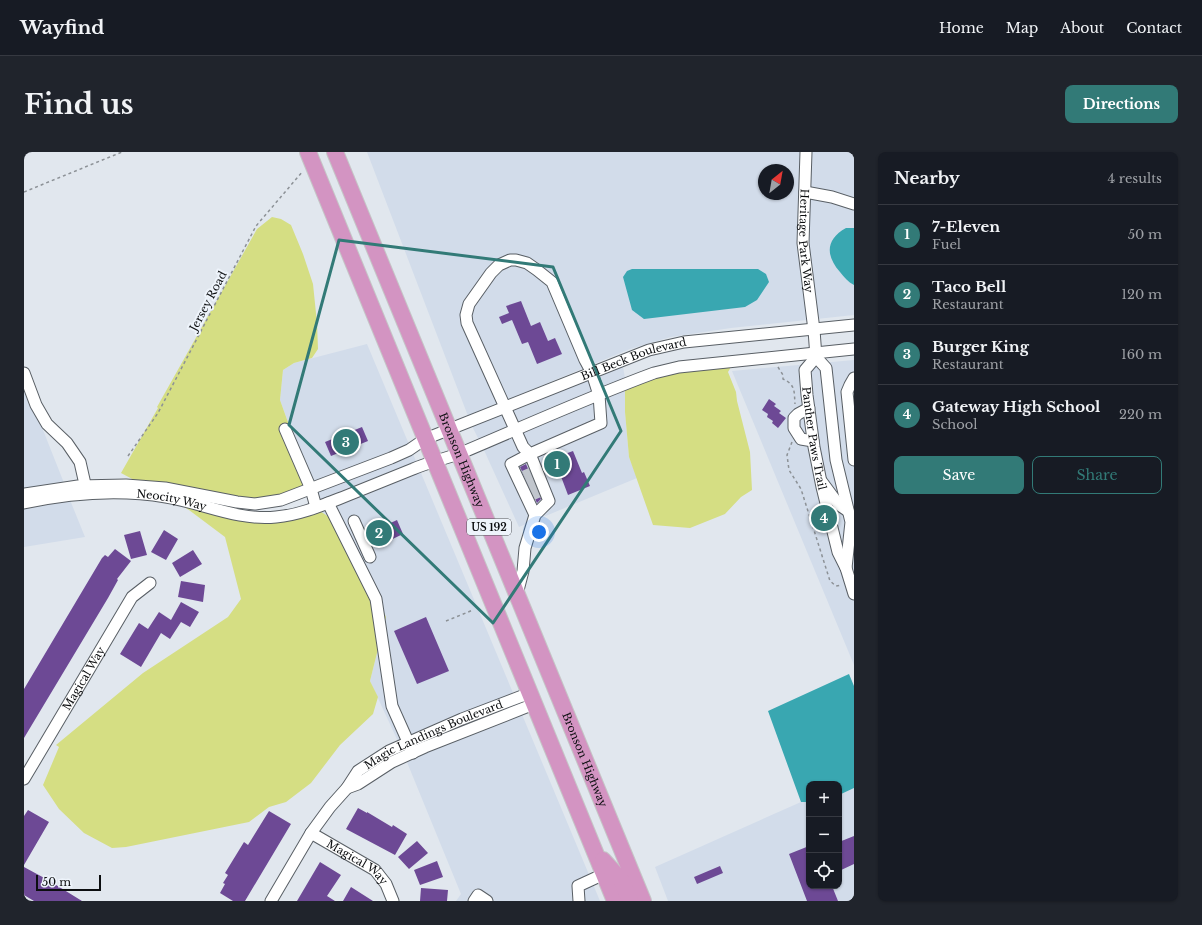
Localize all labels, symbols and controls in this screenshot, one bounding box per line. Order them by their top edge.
text: Wayfind [20,16,105,39]
text: Home [939,19,984,37]
text: Map [1006,19,1038,37]
text: About [1060,19,1104,37]
text: Contact [1126,19,1182,37]
button: Directions [1065,85,1178,123]
text: Find us [24,87,134,122]
north arrow [758,164,794,200]
text: Nearby [894,168,960,189]
text: 4 results [1108,170,1162,187]
street label: Heritage Park Way [796,188,816,294]
text: 7-Eleven [932,217,1000,236]
text: 1 [904,226,910,243]
text: 50 m [1128,226,1162,243]
text: Fuel [932,236,961,253]
street label: Jersey Road [185,268,230,335]
text: Taco Bell [932,277,1006,296]
text: 2 [903,286,911,303]
text: 120 m [1121,286,1162,303]
text: Restaurant [932,296,1004,313]
street label: Bill Beck Boulevard [579,335,688,383]
text: Burger King [932,337,1029,356]
text: 3 [903,346,911,363]
text: 160 m [1121,346,1162,363]
text: Restaurant [932,356,1004,373]
street label: Panther Paws Trail [799,386,830,492]
text: Gateway High School [932,397,1100,416]
text: 4 [903,406,911,423]
text: 220 m [1119,406,1162,423]
street label: Bronson Highway [436,410,487,510]
text: School [932,416,978,433]
pin: 3 [333,427,359,457]
pin: 1 [544,449,570,479]
button: Save [894,456,1024,494]
button: Share [1032,456,1162,494]
street label: Neocity Way [136,487,208,514]
pin: 4 [811,503,837,533]
pin: 2 [366,518,392,548]
road number: US 192 [467,519,511,535]
your location [529,522,549,542]
street label: Magical Way [59,644,108,713]
street label: Magic Landings Boulevard [362,697,505,772]
street label: Bronson Highway [559,710,611,809]
map controls [806,781,842,889]
button: + [806,781,842,817]
button: − [806,817,842,853]
street label: Magical Way [324,837,391,888]
button: locate [806,853,842,889]
scale bar [36,873,101,892]
text: 50 m [42,875,71,889]

